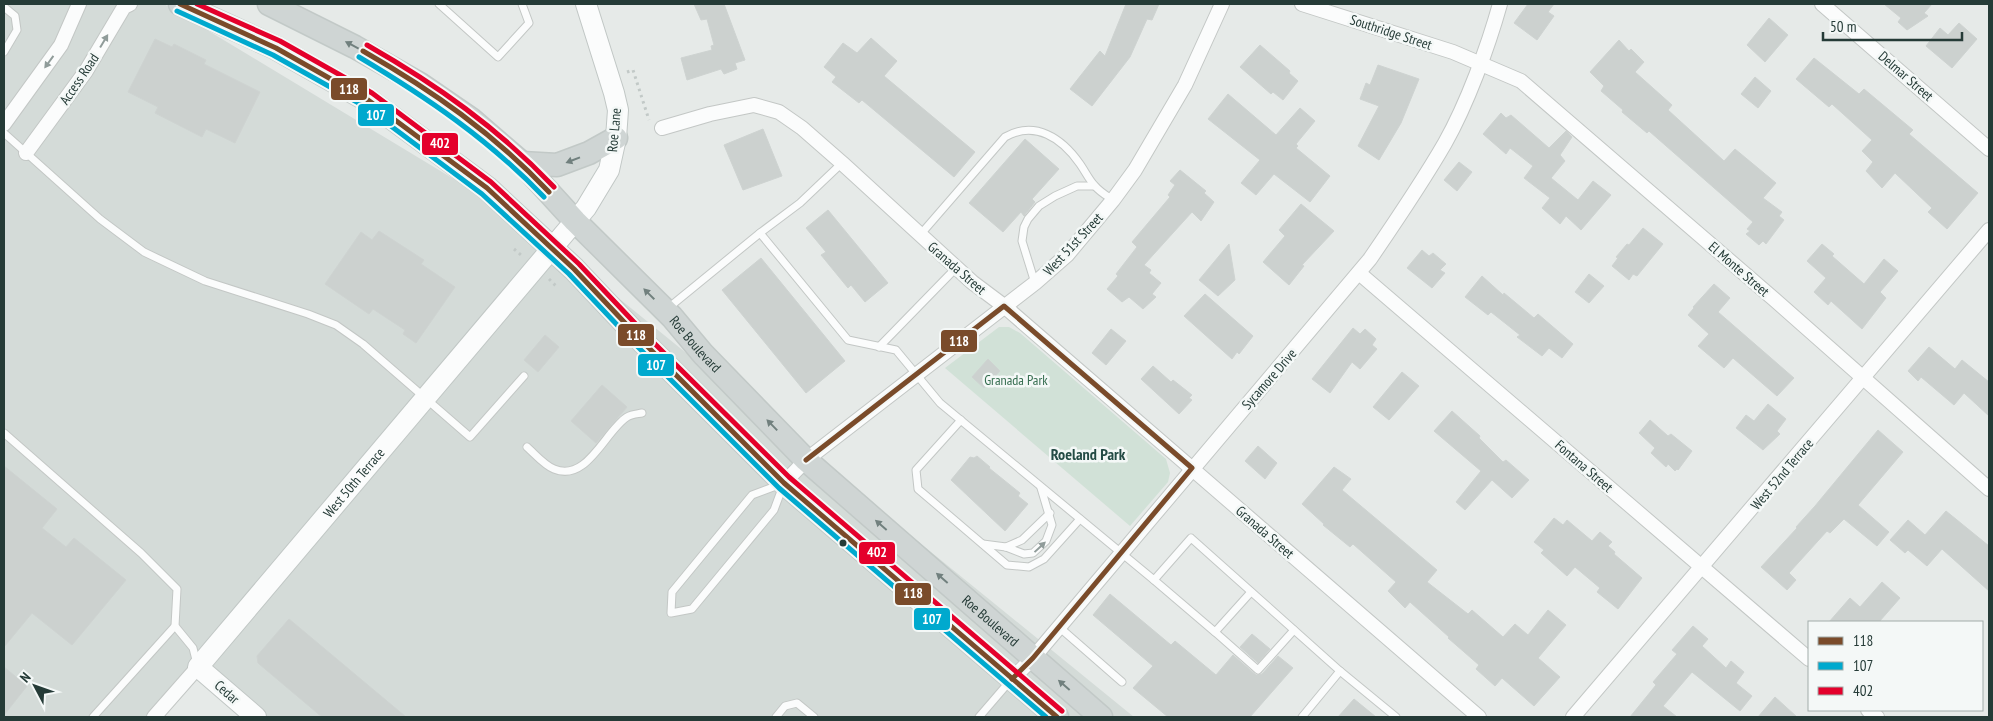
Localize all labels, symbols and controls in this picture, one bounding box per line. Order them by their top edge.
street label: Southridge Street [1348,10,1434,54]
scale bar [1823,10,1962,42]
text: 50 m [1830,17,1856,36]
one-way arrow [100,35,109,48]
one-way arrow [345,41,359,49]
street label: Delmar Street [1875,47,1937,105]
street label: Access Road [55,50,103,108]
one-way arrow [44,56,54,69]
line badge: 118 [330,77,368,101]
text: 118 [339,80,359,98]
line badge: 107 [357,103,395,127]
text: 107 [366,106,386,124]
street label: Roe Lane [603,107,625,153]
line badge: 402 [421,132,459,156]
text: 402 [430,134,450,152]
one-way arrow [565,157,580,164]
street label: West 51st Street [1039,209,1107,279]
street label: Granada Street [924,238,990,298]
street label: El Monte Street [1705,238,1773,300]
one-way arrow [643,288,655,300]
street label: Roe Boulevard [666,312,725,376]
line badge: 118 [617,323,655,347]
text: 118 [626,326,646,344]
line badge: 118 [940,329,978,353]
text: 118 [949,332,969,350]
street label: Sycamore Drive [1238,345,1301,413]
line badge: 107 [637,353,675,377]
text: 107 [646,356,666,374]
park label: Granada Park [984,371,1048,389]
one-way arrow [766,419,778,431]
street label: West 52nd Terrace [1747,434,1817,514]
street label: Fontana Street [1551,436,1617,496]
street label: West 50th Terrace [319,444,389,521]
district label: Roeland Park [1051,444,1126,464]
street label: Granada Street [1232,502,1298,562]
one-way arrow [876,519,888,531]
unlabelled marker [838,538,848,548]
line badge: 402 [858,541,896,565]
one-way arrow [1033,541,1046,552]
text: 402 [867,543,887,561]
one-way arrow [936,573,949,584]
line badge: 118 [894,582,932,606]
text: 118 [903,584,923,602]
street label: Roe Boulevard [958,591,1023,650]
line badge: 107 [913,607,951,631]
text: 107 [922,610,942,628]
legend [1808,621,1983,711]
text: 118 [1853,631,1873,650]
text: 107 [1853,656,1873,675]
north arrow [10,661,60,711]
text: N [16,669,34,686]
street label: Cedar [211,676,243,708]
one-way arrow [1059,679,1071,691]
text: 402 [1853,681,1873,700]

